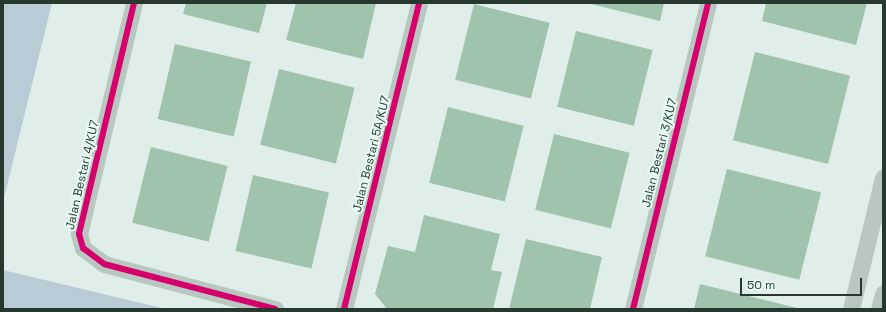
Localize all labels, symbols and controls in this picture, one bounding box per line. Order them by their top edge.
street label: Jalan Bestari 5A/KU7 [351,94,393,214]
street label: Jalan Bestari 3/KU7 [639,97,681,209]
street label: Jalan Bestari 4/KU7 [63,119,103,231]
scale bar [742,270,864,296]
text: 50 m [747,277,775,293]

